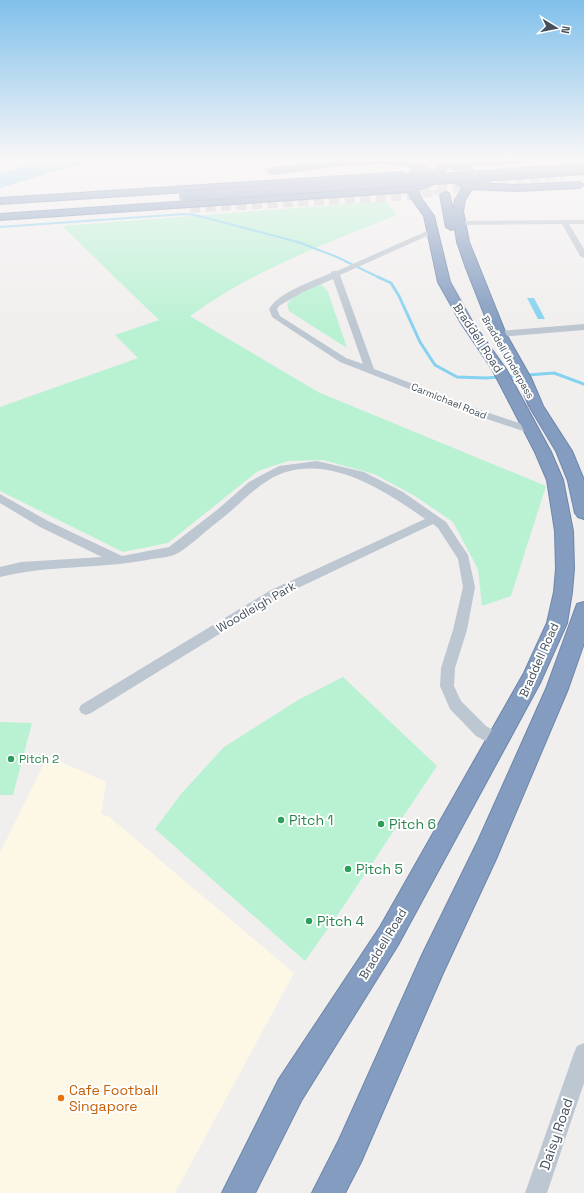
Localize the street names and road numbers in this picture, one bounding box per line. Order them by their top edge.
street label: Braddell Road [450,300,506,376]
street label: Braddell Underpass [479,313,537,401]
street label: Carmichael Road [409,380,489,422]
street label: Woodleigh Park [213,578,299,636]
street label: Braddell Road [515,620,563,700]
street label: Braddell Road [356,906,410,982]
street label: Daisy Road [535,1096,577,1172]

